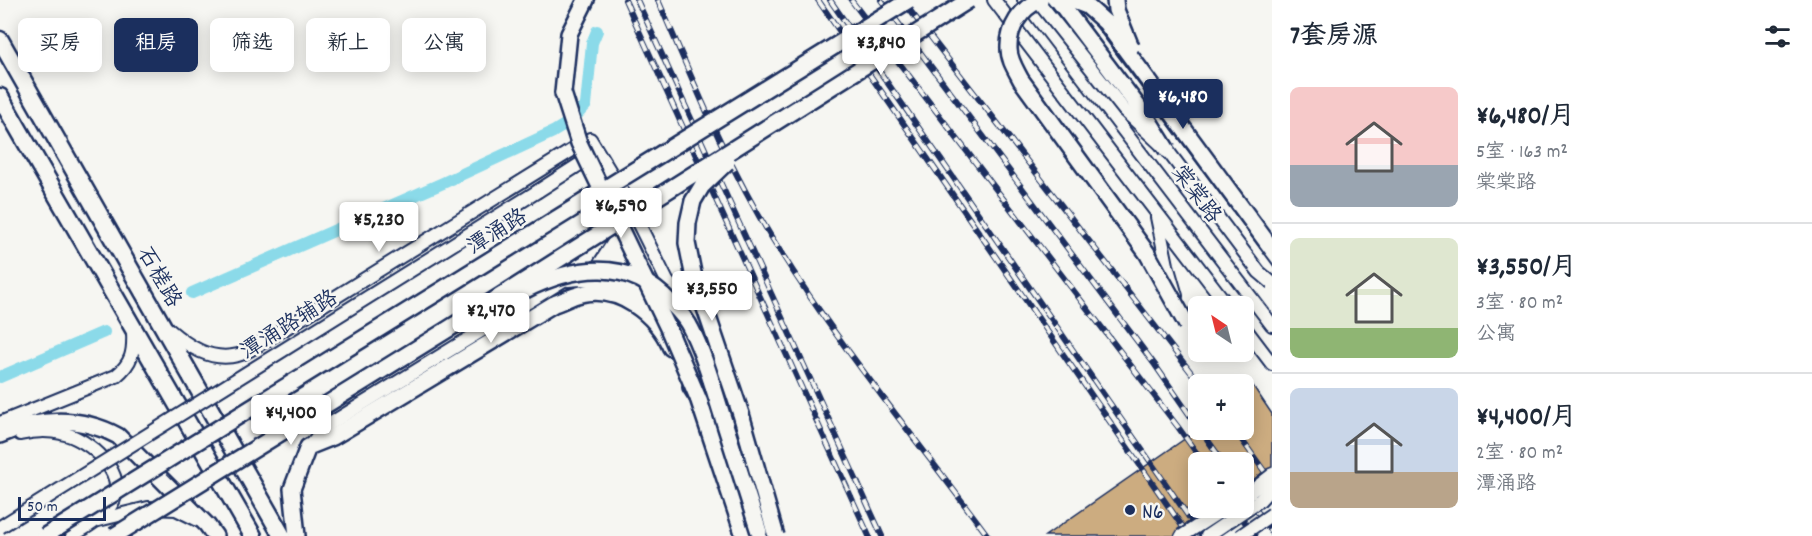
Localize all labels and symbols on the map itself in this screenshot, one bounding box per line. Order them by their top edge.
pin: ¥3,840 [832,25,930,76]
pin: ¥6,480 [1134,79,1232,130]
street label: 棠棠路 [1163,159,1227,231]
pin: ¥6,590 [572,188,670,239]
pin: ¥5,230 [330,202,428,253]
street label: 潭涌路 [462,202,534,264]
street label: 石槎路 [128,241,188,314]
pin: ¥3,550 [663,271,761,322]
street label: 潭涌路辅路 [235,284,345,368]
pin: ¥2,470 [442,293,540,344]
north arrow [1188,296,1254,362]
pin: ¥4,400 [242,395,340,446]
scale bar [18,494,106,522]
place label: N6 [1142,498,1164,529]
marker: N6 [1123,503,1137,517]

